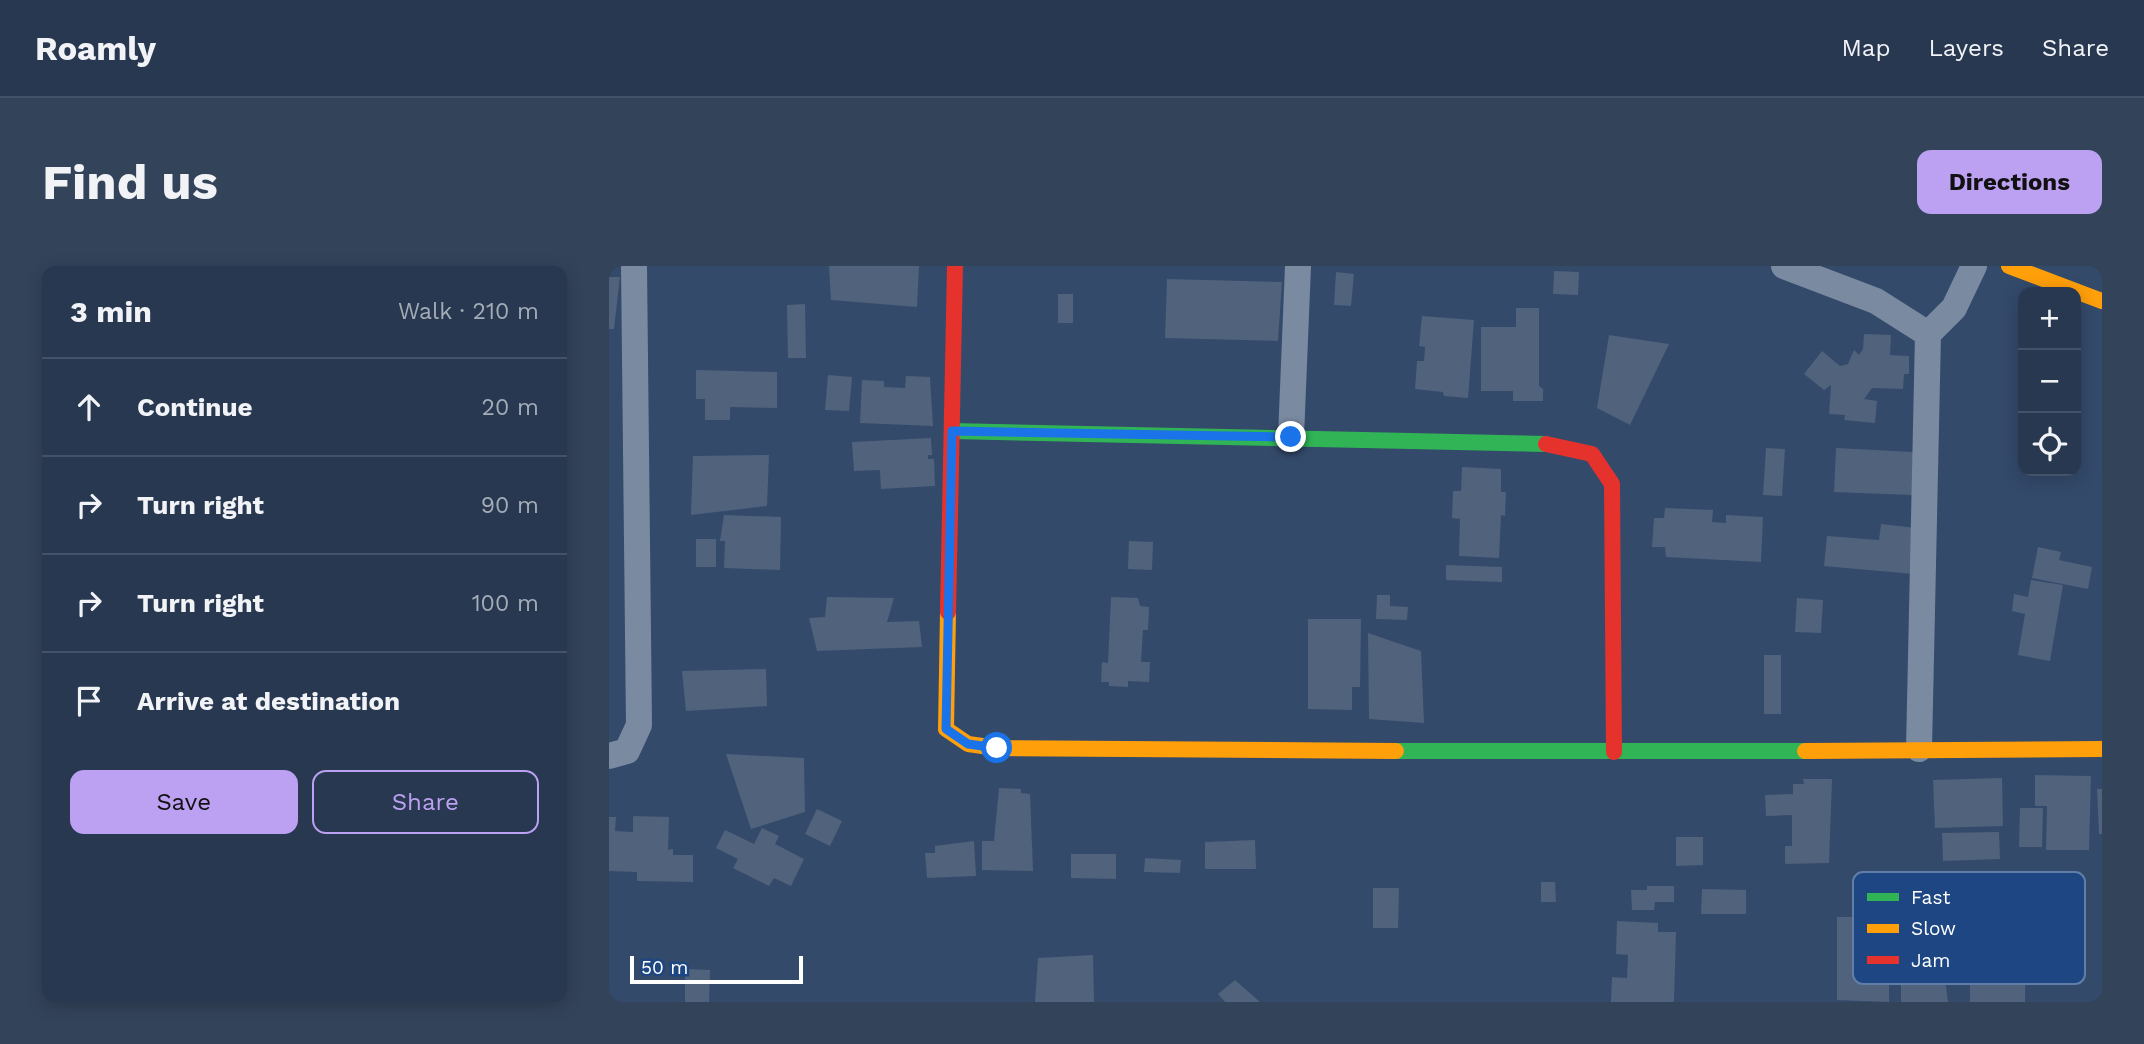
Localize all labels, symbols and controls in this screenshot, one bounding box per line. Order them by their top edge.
text: Roamly [35,29,156,68]
text: Map [1842,34,1890,62]
text: Layers [1928,34,2004,62]
text: Share [2042,34,2109,62]
button: Directions [1917,150,2102,214]
text: Find us [42,153,218,211]
map controls [2018,287,2081,476]
button: + [2018,287,2081,350]
text: 3 min [70,294,152,329]
text: Walk · 210 m [398,298,539,325]
button: − [2018,350,2081,413]
icon: ahead [70,388,108,426]
text: Continue [137,392,253,422]
text: 20 m [482,394,539,421]
button: locate [2018,413,2081,476]
route end [1275,421,1306,452]
icon: right [70,486,108,524]
text: Turn right [137,490,264,520]
text: 90 m [481,492,539,519]
icon: right [70,584,108,622]
text: Turn right [137,588,264,618]
text: 100 m [472,590,539,617]
icon: arrive [70,682,108,720]
text: Arrive at destination [137,686,400,716]
route start [981,732,1012,763]
button: Save [70,770,298,834]
button: Share [312,770,539,834]
legend [1853,872,2085,984]
text: Fast [1911,886,1950,909]
text: Slow [1911,917,1956,940]
text: Jam [1911,949,1950,972]
scale bar [630,953,803,985]
text: 50 m [641,956,688,979]

